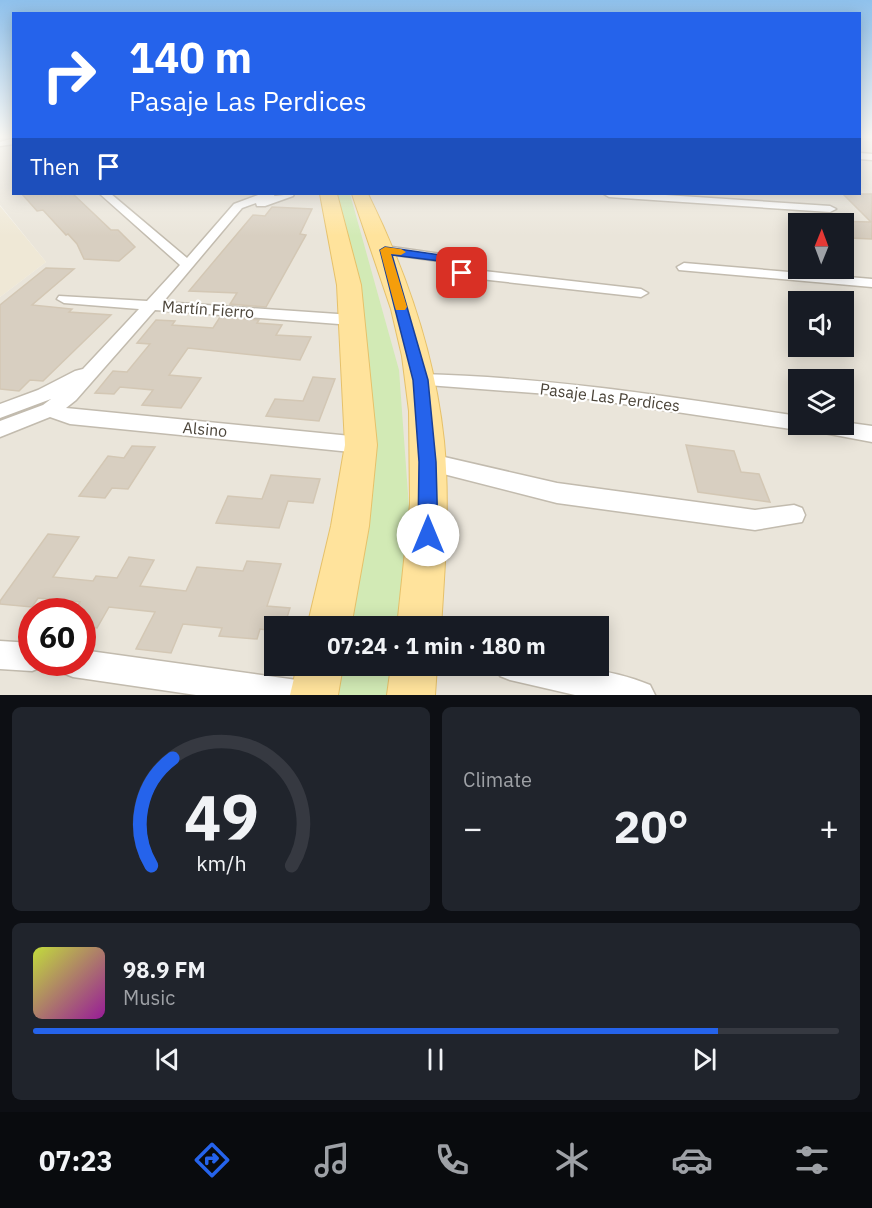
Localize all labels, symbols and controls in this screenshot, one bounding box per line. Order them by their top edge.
text: 140 m [129,30,252,85]
icon: right [30,36,108,114]
text: Pasaje Las Perdices [129,83,367,118]
icon: arrive [92,150,125,183]
text: Then [30,152,80,181]
north arrow [788,213,854,279]
map controls [788,213,854,435]
pin [436,247,487,298]
icon: arrive [445,256,478,289]
button: sound [788,291,854,357]
street label: Martín Fierro [161,296,255,322]
button: layers [788,369,854,435]
street label: Pasaje Las Perdices [539,378,681,416]
street label: Alsino [182,417,228,441]
position arrow [396,503,460,567]
speed limit sign: 60 [18,598,96,676]
text: 07:24 · 1 min · 180 m [327,631,546,660]
text: Climate [463,766,532,793]
text: 49 [184,776,258,857]
text: 20° [613,797,689,855]
text: − [463,806,483,849]
text: + [819,806,839,849]
text: km/h [196,849,246,877]
text: 98.9 FM [123,955,206,984]
text: Music [123,984,175,1011]
icon: previous [151,1043,184,1076]
icon: pause [419,1043,452,1076]
icon: next [688,1043,721,1076]
icon: directions [191,1139,233,1181]
icon: music [311,1139,353,1181]
icon: phone [431,1139,473,1181]
icon: climate [551,1139,593,1181]
icon: car [671,1139,713,1181]
icon: filters [791,1139,833,1181]
text: 07:23 [39,1143,113,1178]

